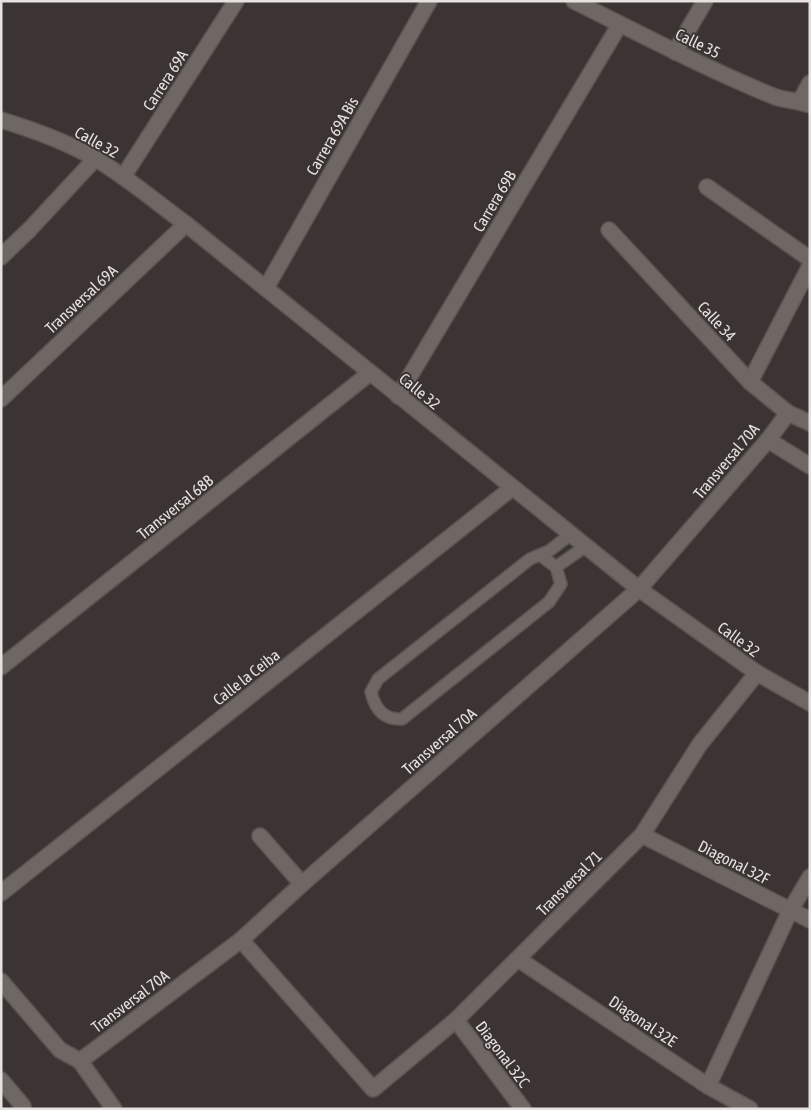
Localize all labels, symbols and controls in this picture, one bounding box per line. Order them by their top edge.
street label: Calle 35 [673,25,723,61]
street label: Carrera 69A [139,46,191,114]
street label: Carrera 69A Bis [302,93,362,178]
street label: Calle 32 [72,123,122,161]
street label: Carrera 69B [469,167,519,235]
street label: Transversal 69A [41,261,121,337]
street label: Calle 34 [694,298,740,344]
street label: Calle 32 [396,369,444,413]
street label: Transversal 70A [689,420,763,502]
street label: Transversal 68B [134,471,217,543]
street label: Calle 32 [715,618,763,660]
street label: Calle la Ceiba [209,645,283,709]
street label: Transversal 70A [398,704,480,778]
street label: Diagonal 32F [695,836,773,889]
street label: Transversal 71 [533,847,605,919]
street label: Transversal 70A [88,966,172,1036]
street label: Diagonal 32E [605,992,680,1051]
street label: Diagonal 32C [472,1017,534,1091]

